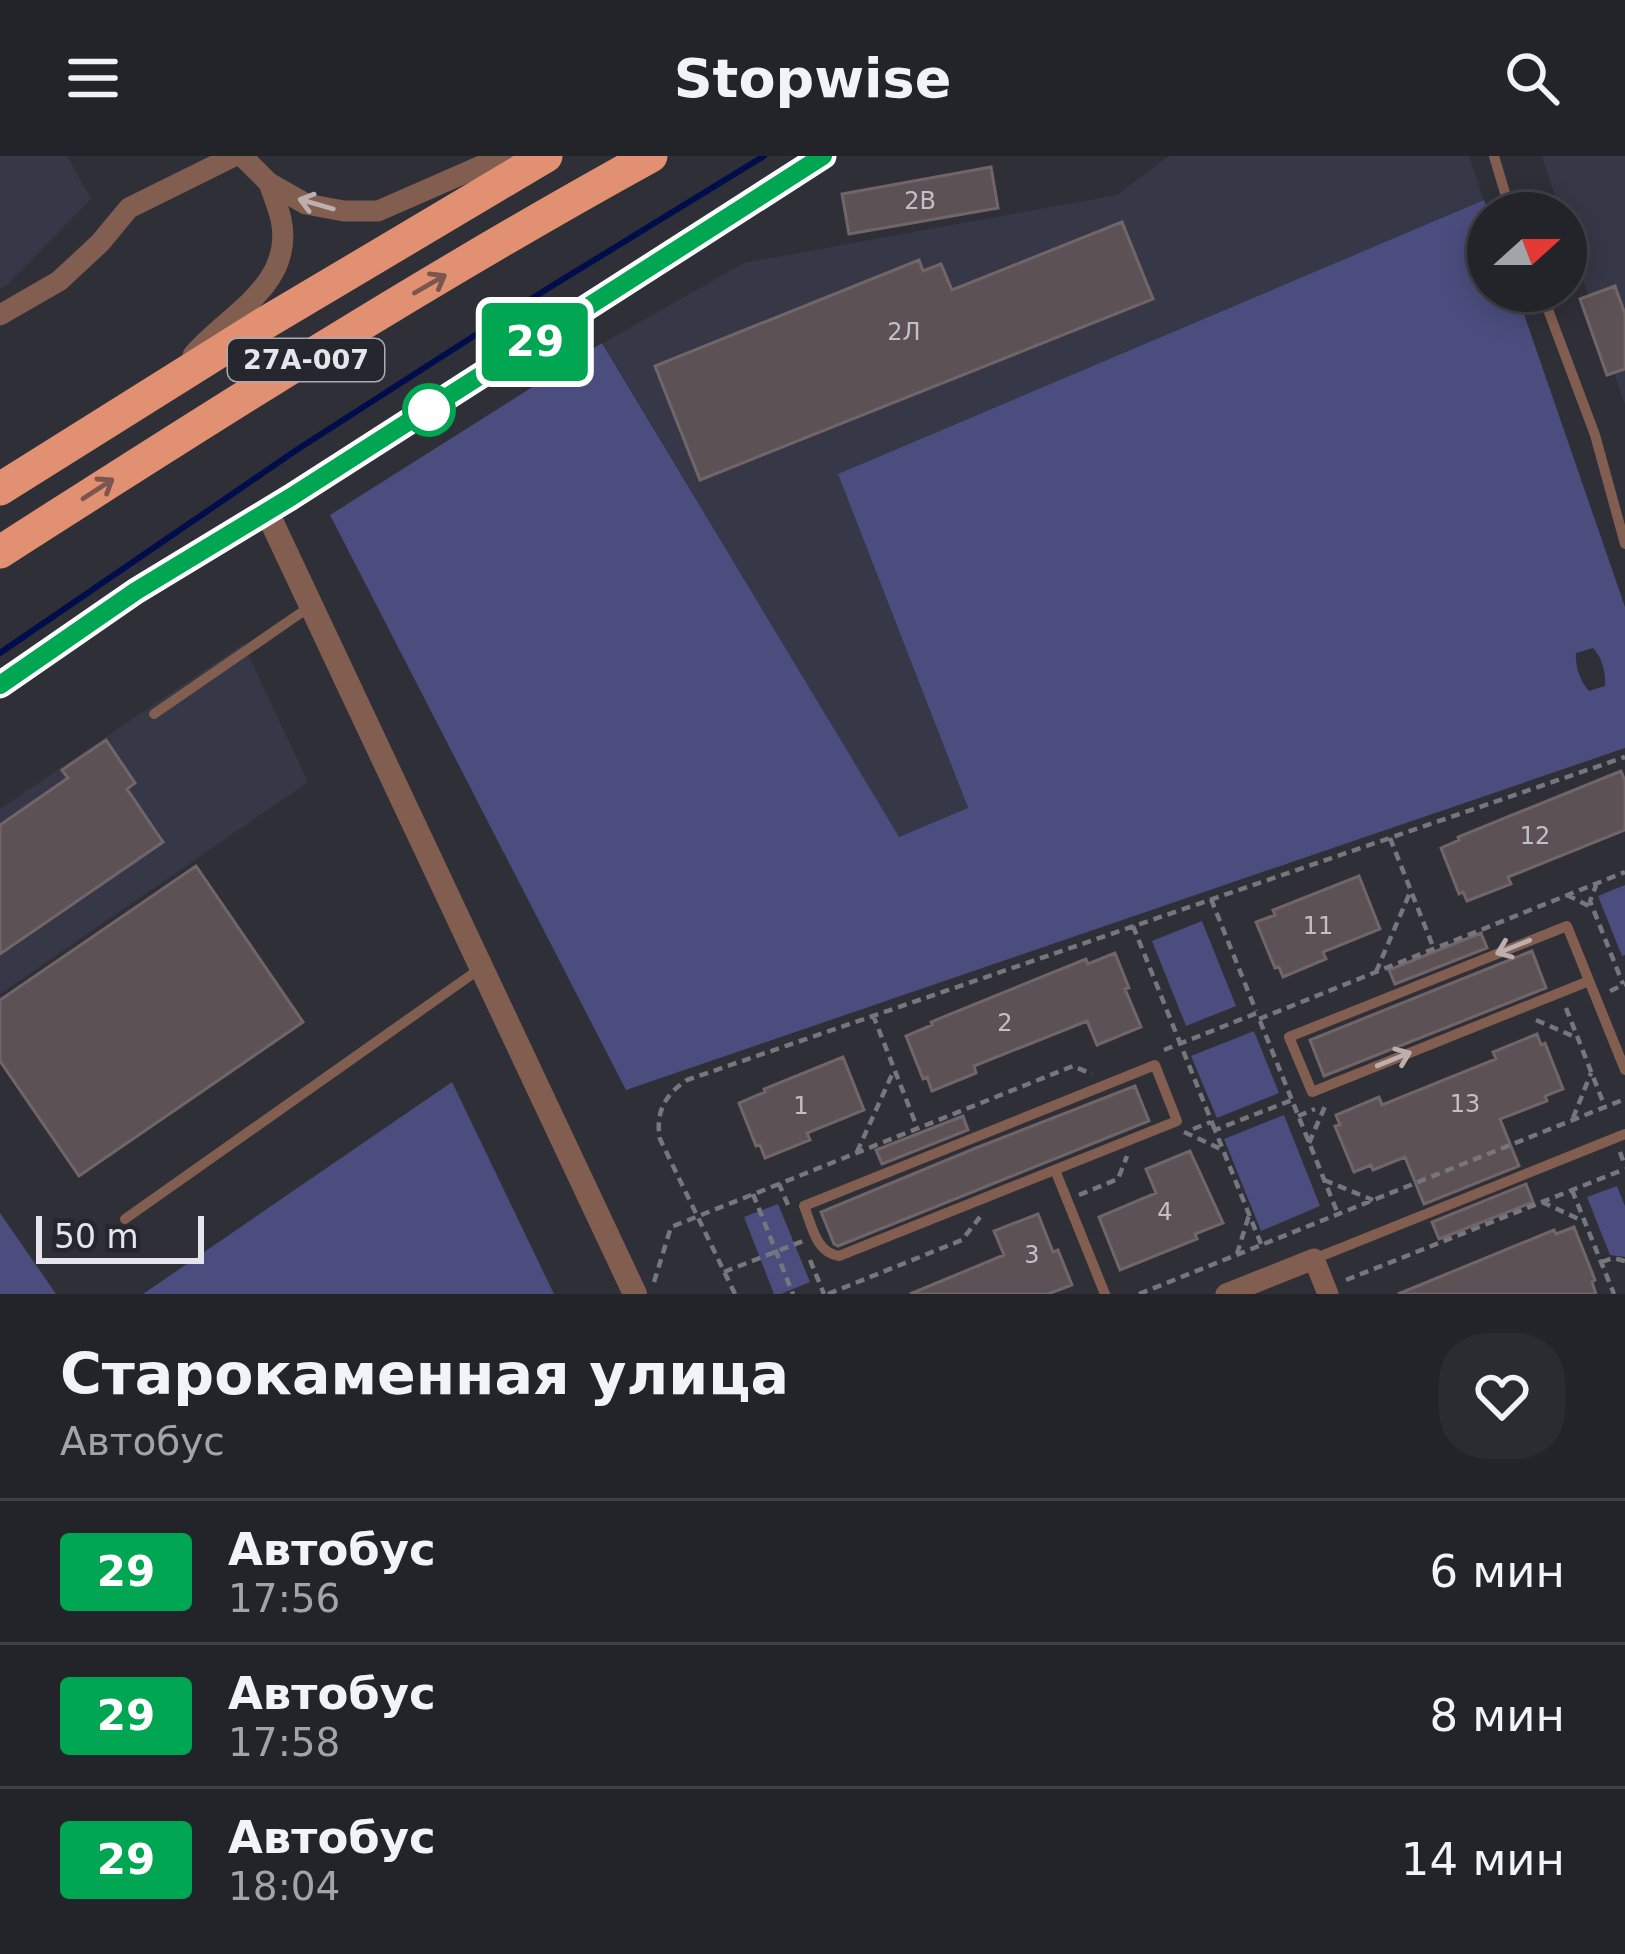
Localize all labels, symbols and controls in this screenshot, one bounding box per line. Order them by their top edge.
icon: menu [60,45,126,111]
icon: search [1499,45,1565,111]
text: Stopwise [674,47,951,110]
house number: 2В [904,187,936,215]
one-way arrow [298,192,336,214]
north arrow [1467,192,1587,312]
map controls [1467,192,1587,312]
one-way arrow [412,272,446,296]
line badge: 29 [481,303,589,381]
text: 29 [506,317,564,366]
house number: 2Л [887,318,921,346]
road number: 27А-007 [228,339,384,381]
unlabelled marker [404,385,454,435]
one-way arrow [81,477,115,501]
house number: 12 [1520,822,1550,850]
house number: 11 [1303,912,1333,940]
one-way arrow [1496,938,1533,959]
house number: 2 [997,1009,1013,1037]
one-way arrow [1375,1047,1412,1068]
house number: 13 [1450,1090,1480,1118]
house number: 1 [793,1092,809,1120]
house number: 4 [1157,1198,1173,1226]
scale bar [36,1210,204,1263]
text: 50 m [54,1217,139,1256]
house number: 3 [1024,1241,1040,1269]
button: heart [1439,1333,1565,1459]
text: Старокаменная улица [60,1341,789,1407]
text: Автобус [60,1419,225,1464]
text: Автобус [228,1523,436,1576]
text: 6 мин [1429,1545,1565,1598]
text: 29 [97,1547,155,1596]
text: 17:56 [228,1576,340,1621]
text: Автобус [228,1667,436,1720]
text: 8 мин [1429,1689,1565,1742]
text: 29 [97,1691,155,1740]
text: 17:58 [228,1720,340,1765]
text: Автобус [228,1811,436,1864]
text: 14 мин [1401,1833,1565,1886]
text: 29 [97,1835,155,1884]
text: 18:04 [228,1864,340,1909]

